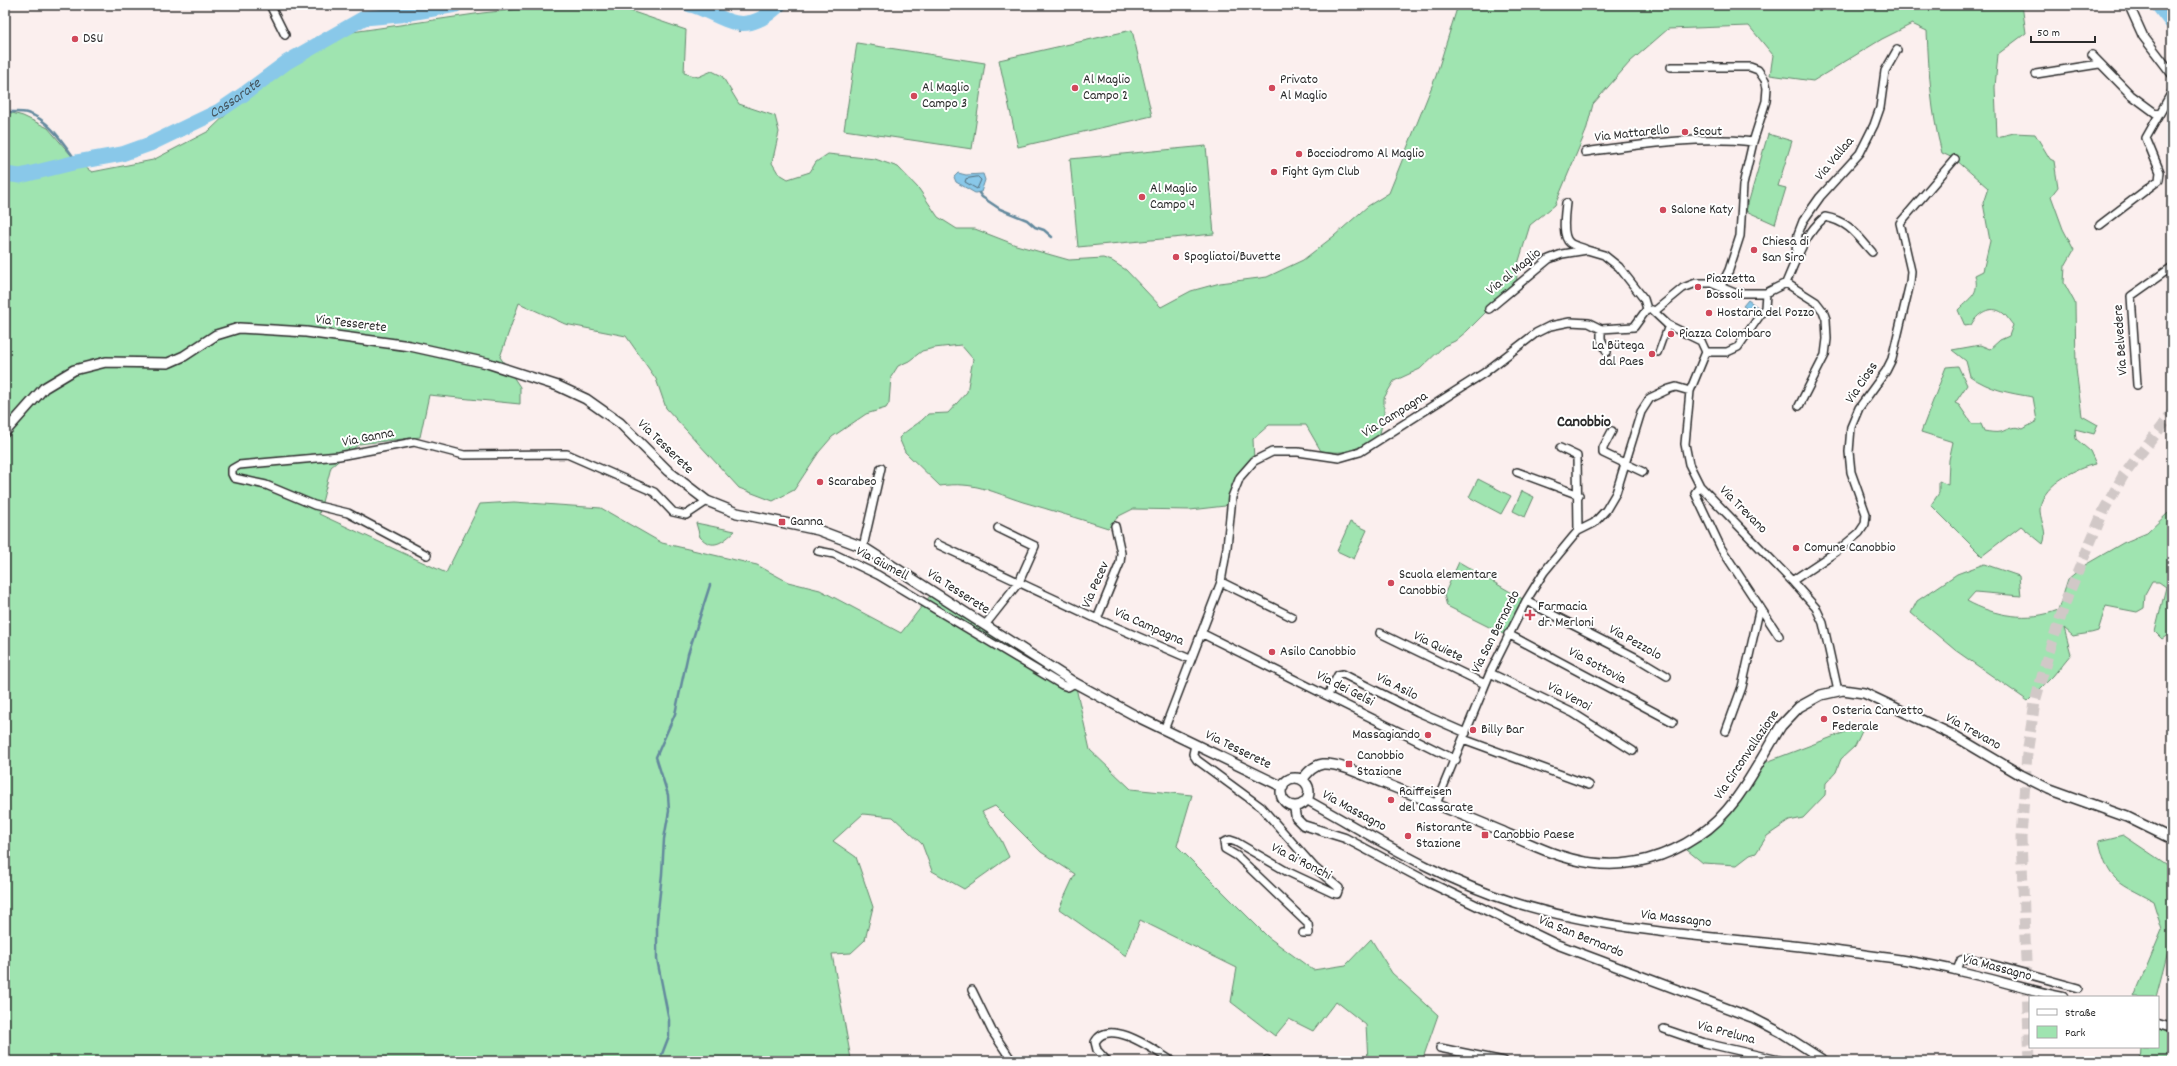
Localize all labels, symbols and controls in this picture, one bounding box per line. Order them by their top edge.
scale bar [2031,18,2095,44]
text: 50 m [2037,25,2060,42]
place label: DSU [83,29,103,49]
marker: DSU [70,34,80,44]
place label: Al Maglio Campo 2 [1083,70,1130,106]
place label: Privato Al Maglio [1280,70,1327,106]
water label: Cassarate [206,73,267,125]
place label: Al Maglio Campo 3 [922,78,969,114]
marker: Al Maglio Campo 2 [1070,83,1080,93]
marker: Privato Al Maglio [1267,83,1277,93]
marker: Al Maglio Campo 3 [909,91,919,101]
street label: Via Mattarello [1594,120,1670,148]
place label: Scout [1693,122,1722,142]
marker: Scout [1680,127,1690,137]
street label: Via Vallaa [1811,132,1860,185]
place label: Bocciodromo Al Maglio [1307,144,1424,164]
marker: Bocciodromo Al Maglio [1294,149,1304,159]
place label: Fight Gym Club [1282,162,1360,182]
marker: Fight Gym Club [1269,167,1279,177]
place label: Al Maglio Campo 4 [1150,179,1197,215]
marker: Al Maglio Campo 4 [1137,192,1147,202]
place label: Salone Katy [1671,200,1733,220]
marker: Salone Katy [1658,205,1668,215]
place label: Chiesa di San Siro [1762,232,1809,268]
street label: Via al Maglio [1482,244,1546,300]
marker: Chiesa di San Siro [1749,245,1759,255]
place label: Spogliatoi/Buvette [1184,247,1281,267]
marker: Spogliatoi/Buvette [1171,252,1181,262]
place label: Piazzetta Bossoli [1706,269,1756,305]
marker: Piazzetta Bossoli [1693,282,1703,292]
place label: Hostaria del Pozzo [1717,303,1814,323]
street label: Via Belvedere [2109,304,2133,376]
marker: Hostaria del Pozzo [1704,308,1714,318]
street label: Via Tesserete [314,310,388,338]
place label: Piazza Colombaro [1679,324,1771,344]
marker: Piazza Colombaro [1666,329,1676,339]
place label: La Bütega dal Paes [1592,336,1644,372]
marker: La Bütega dal Paes [1647,349,1657,359]
street label: Via Cioss [1841,358,1883,408]
street label: Via Campagna [1358,387,1432,443]
district label: Canobbio [1557,411,1611,434]
street label: Via Tesserete [632,415,698,479]
street label: Via Ganna [340,423,396,453]
place label: Scarabeo [828,472,877,492]
marker: Scarabeo [815,477,825,487]
street label: Via Trevano [1714,481,1772,539]
place label: Ganna [790,512,824,532]
marker: Ganna [777,517,787,527]
place label: Comune Canobbio [1804,538,1896,558]
street label: Via Giumell [852,542,913,587]
marker: Comune Canobbio [1791,543,1801,553]
street label: Via Pecev [1077,558,1115,612]
street label: Via Tesserete [923,564,993,620]
place label: Scuola elementare Canobbio [1399,565,1497,601]
marker: Scuola elementare Canobbio [1386,578,1396,588]
street label: Via San Bernardo [1467,587,1525,677]
place label: Farmacia dr. Merloni [1538,597,1594,633]
street label: Via Campagna [1111,603,1187,651]
marker: Farmacia dr. Merloni [1525,610,1535,620]
street label: Via Pezzolo [1605,620,1665,666]
street label: Via Quiete [1410,626,1466,668]
place label: Asilo Canobbio [1280,642,1356,662]
street label: Via Sottovia [1564,642,1630,690]
marker: Asilo Canobbio [1267,647,1277,657]
street label: Via dei Gelsi [1313,666,1378,712]
street label: Via Asilo [1373,668,1421,706]
street label: Via Venoi [1543,677,1595,717]
place label: Osteria Canvetto Federale [1832,701,1923,737]
street label: Via Circonvallazione [1710,706,1784,804]
street label: Via Trevano [1941,708,2005,756]
marker: Osteria Canvetto Federale [1819,714,1829,724]
place label: Billy Bar [1481,720,1525,740]
street label: Via Tesserete [1201,725,1275,775]
place label: Massagiando [1352,725,1420,745]
marker: Billy Bar [1468,725,1478,735]
marker: Massagiando [1423,730,1433,740]
place label: Canobbio Stazione [1357,746,1404,782]
marker: Canobbio Stazione [1344,759,1354,769]
place label: Raiffeisen del Cassarate [1399,782,1473,818]
street label: Via Massagno [1318,785,1390,837]
marker: Raiffeisen del Cassarate [1386,795,1396,805]
place label: Ristorante Stazione [1416,818,1472,854]
place label: Canobbio Paese [1493,825,1574,845]
marker: Canobbio Paese [1480,830,1490,840]
marker: Ristorante Stazione [1403,831,1413,841]
street label: Via ai Ronchi [1267,838,1335,886]
street label: Via Massagno [1640,905,1712,933]
street label: Via San Bernardo [1535,911,1627,963]
street label: Via Massagno [1960,949,2034,987]
legend [2029,996,2159,1048]
text: Straße [2065,1005,2096,1022]
street label: Via Preluna [1695,1016,1758,1050]
text: Park [2065,1025,2086,1042]

